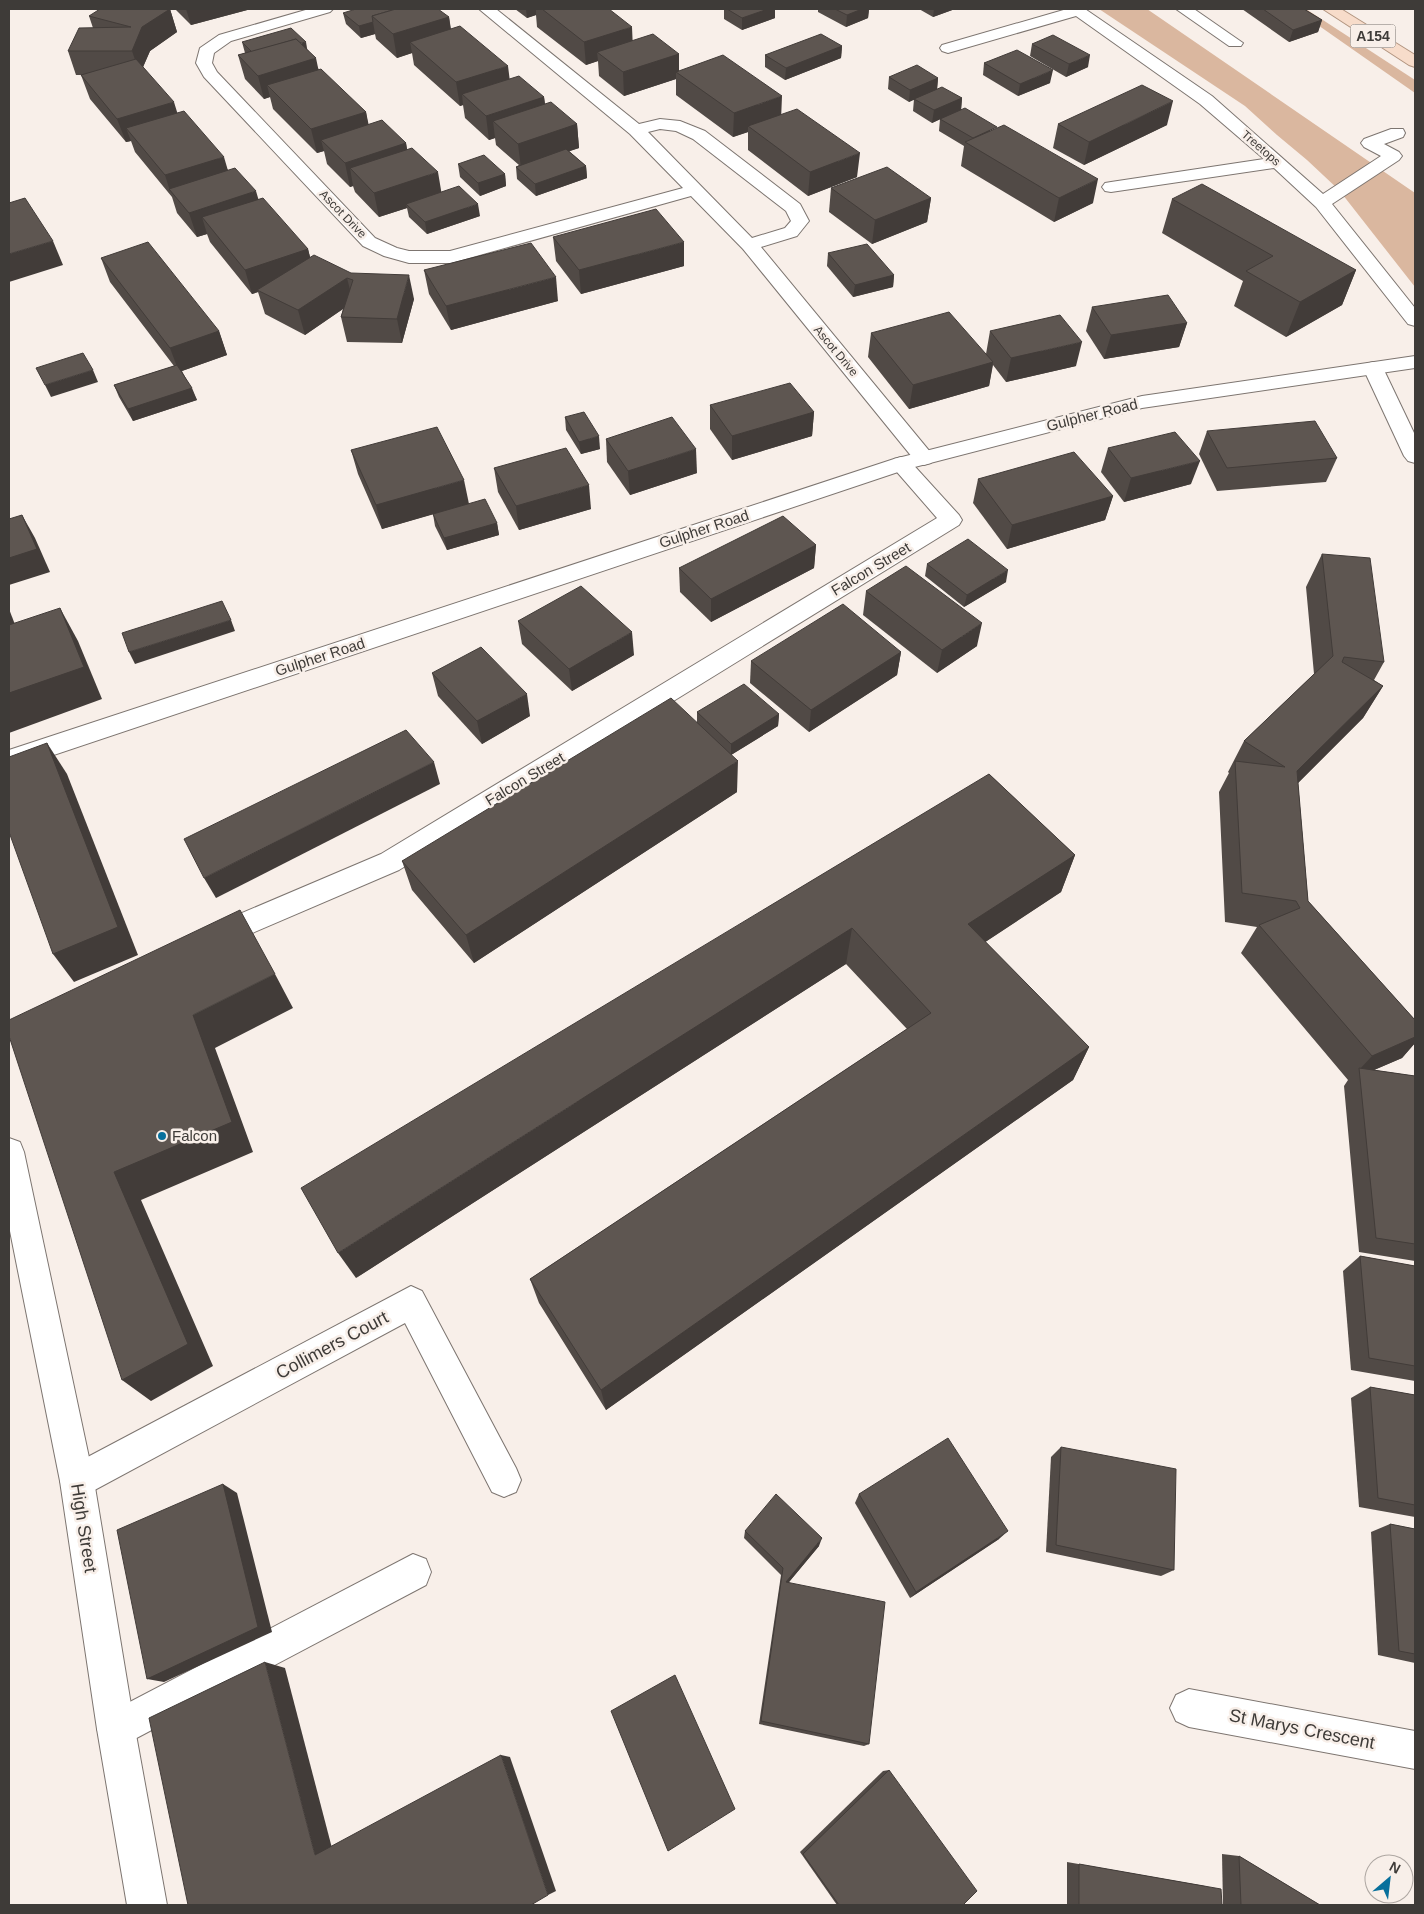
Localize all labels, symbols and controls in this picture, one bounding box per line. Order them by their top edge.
road number: A154 [1350,24,1396,48]
street label: Treetops [1239,127,1283,169]
street label: Ascot Drive [317,187,370,241]
street label: Ascot Drive [811,323,861,379]
street label: Gulpher Road [1045,395,1139,434]
street label: Gulpher Road [657,506,751,551]
street label: Falcon Street [828,538,914,599]
street label: Gulpher Road [273,634,367,679]
street label: Falcon Street [482,748,568,809]
place label: Falcon [172,1127,217,1144]
marker: Falcon [156,1130,168,1142]
street label: Collimers Court [273,1307,391,1383]
street label: High Street [67,1482,101,1574]
street label: St Marys Crescent [1227,1705,1377,1753]
north arrow [1364,1854,1414,1904]
text: N [1387,1858,1403,1877]

